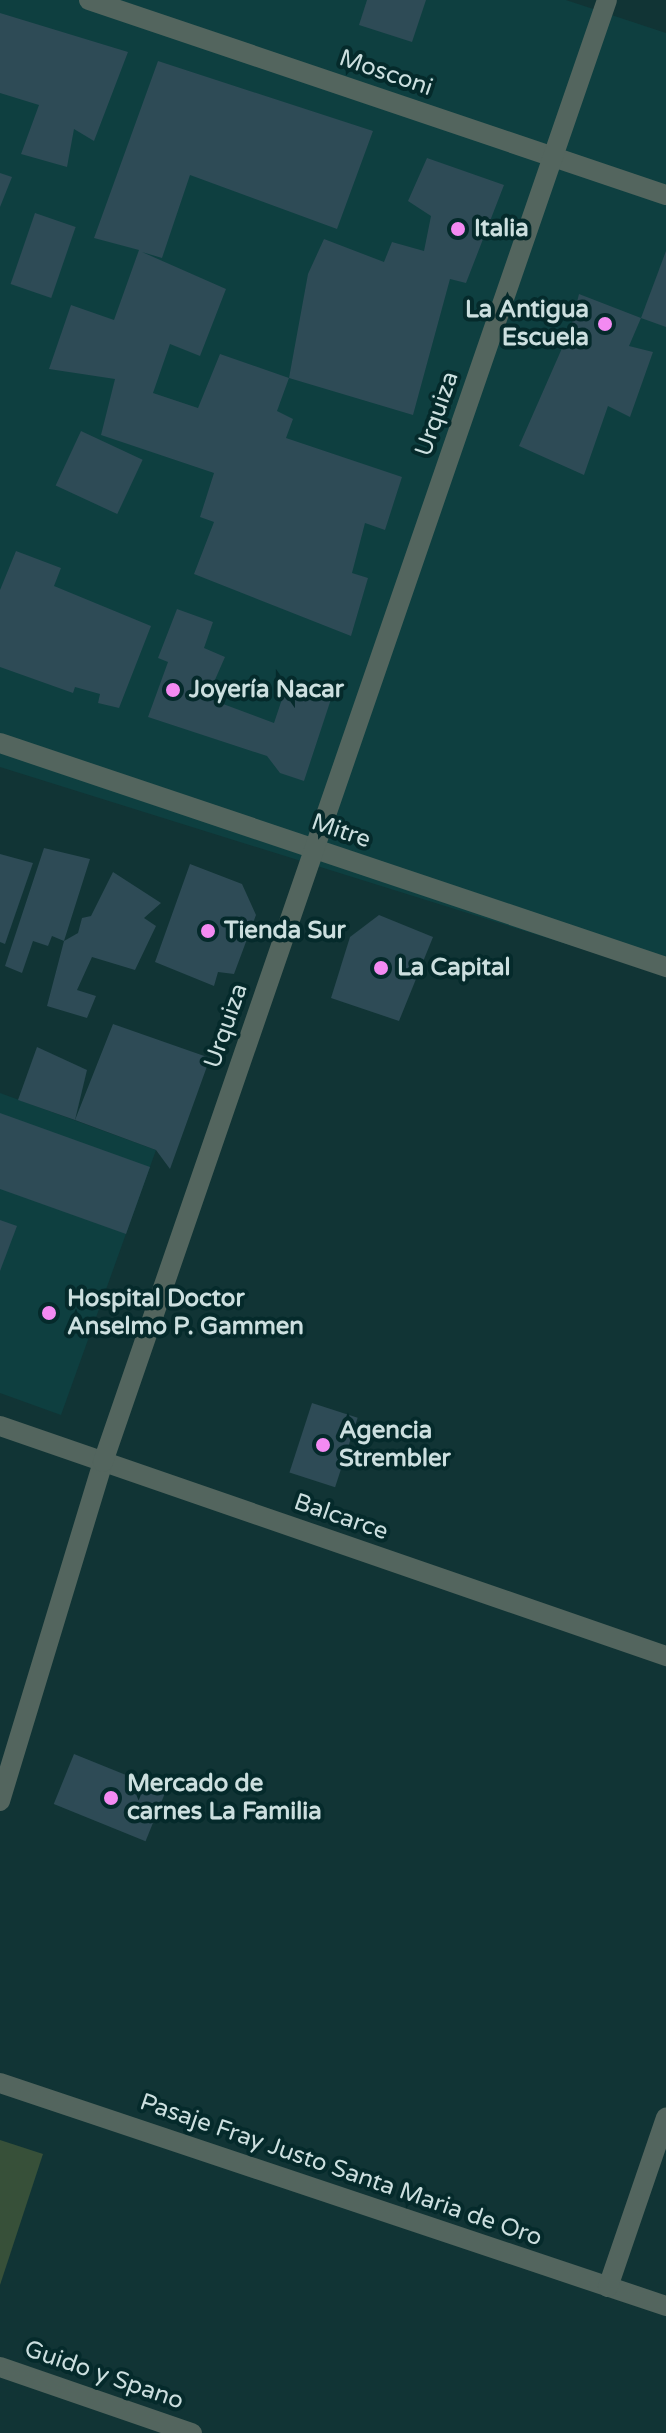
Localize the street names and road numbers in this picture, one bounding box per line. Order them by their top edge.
street label: Mosconi [336,44,436,102]
street label: Urquiza [409,368,465,460]
street label: Mitre [308,808,374,854]
street label: Urquiza [198,980,254,1072]
street label: Balcarce [290,1488,392,1546]
street label: Pasaje Fray Justo Santa Maria de Oro [136,2087,546,2253]
street label: Guido y Spano [21,2334,187,2416]

